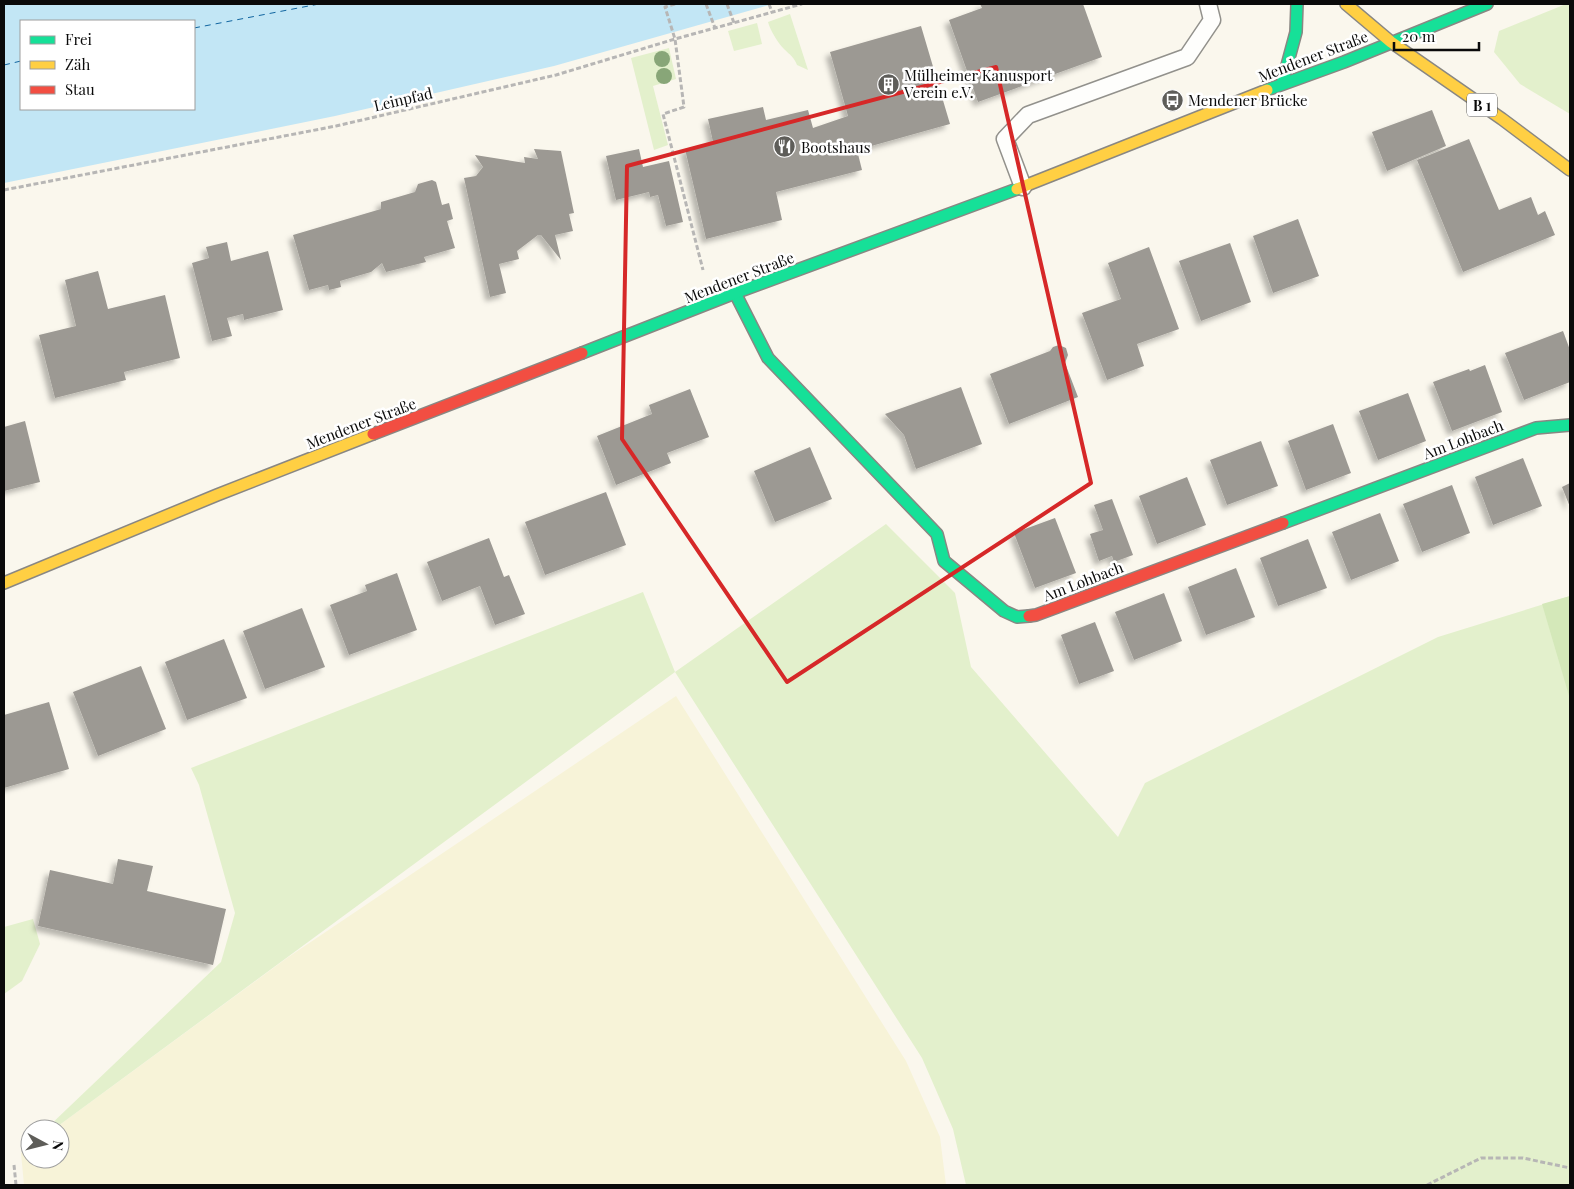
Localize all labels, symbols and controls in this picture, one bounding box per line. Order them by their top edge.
legend [20,20,195,110]
scale bar [1394,20,1479,52]
street label: Mendener Straße [1255,26,1371,86]
text: 20 m [1402,26,1436,46]
text: Frei [65,29,93,49]
text: Zäh [65,54,90,74]
place label: Mülheimer Kanusport Verein e.V. [903,65,1053,102]
building icon: Mülheimer Kanusport Verein e.V. [876,72,900,96]
text: Stau [65,79,95,99]
street label: Leinpfad [372,82,435,115]
bus stop icon: Mendener Brücke [1160,88,1184,112]
place label: Mendener Brücke [1188,90,1308,110]
road number: B 1 [1467,94,1497,116]
restaurant icon: Bootshaus [773,135,797,159]
place label: Bootshaus [801,137,871,157]
street label: Mendener Straße [681,247,797,307]
street label: Mendener Straße [303,393,419,453]
street label: Am Lohbach [1419,415,1506,464]
street label: Am Lohbach [1039,557,1126,606]
north arrow [20,1119,70,1169]
text: N [48,1139,68,1152]

